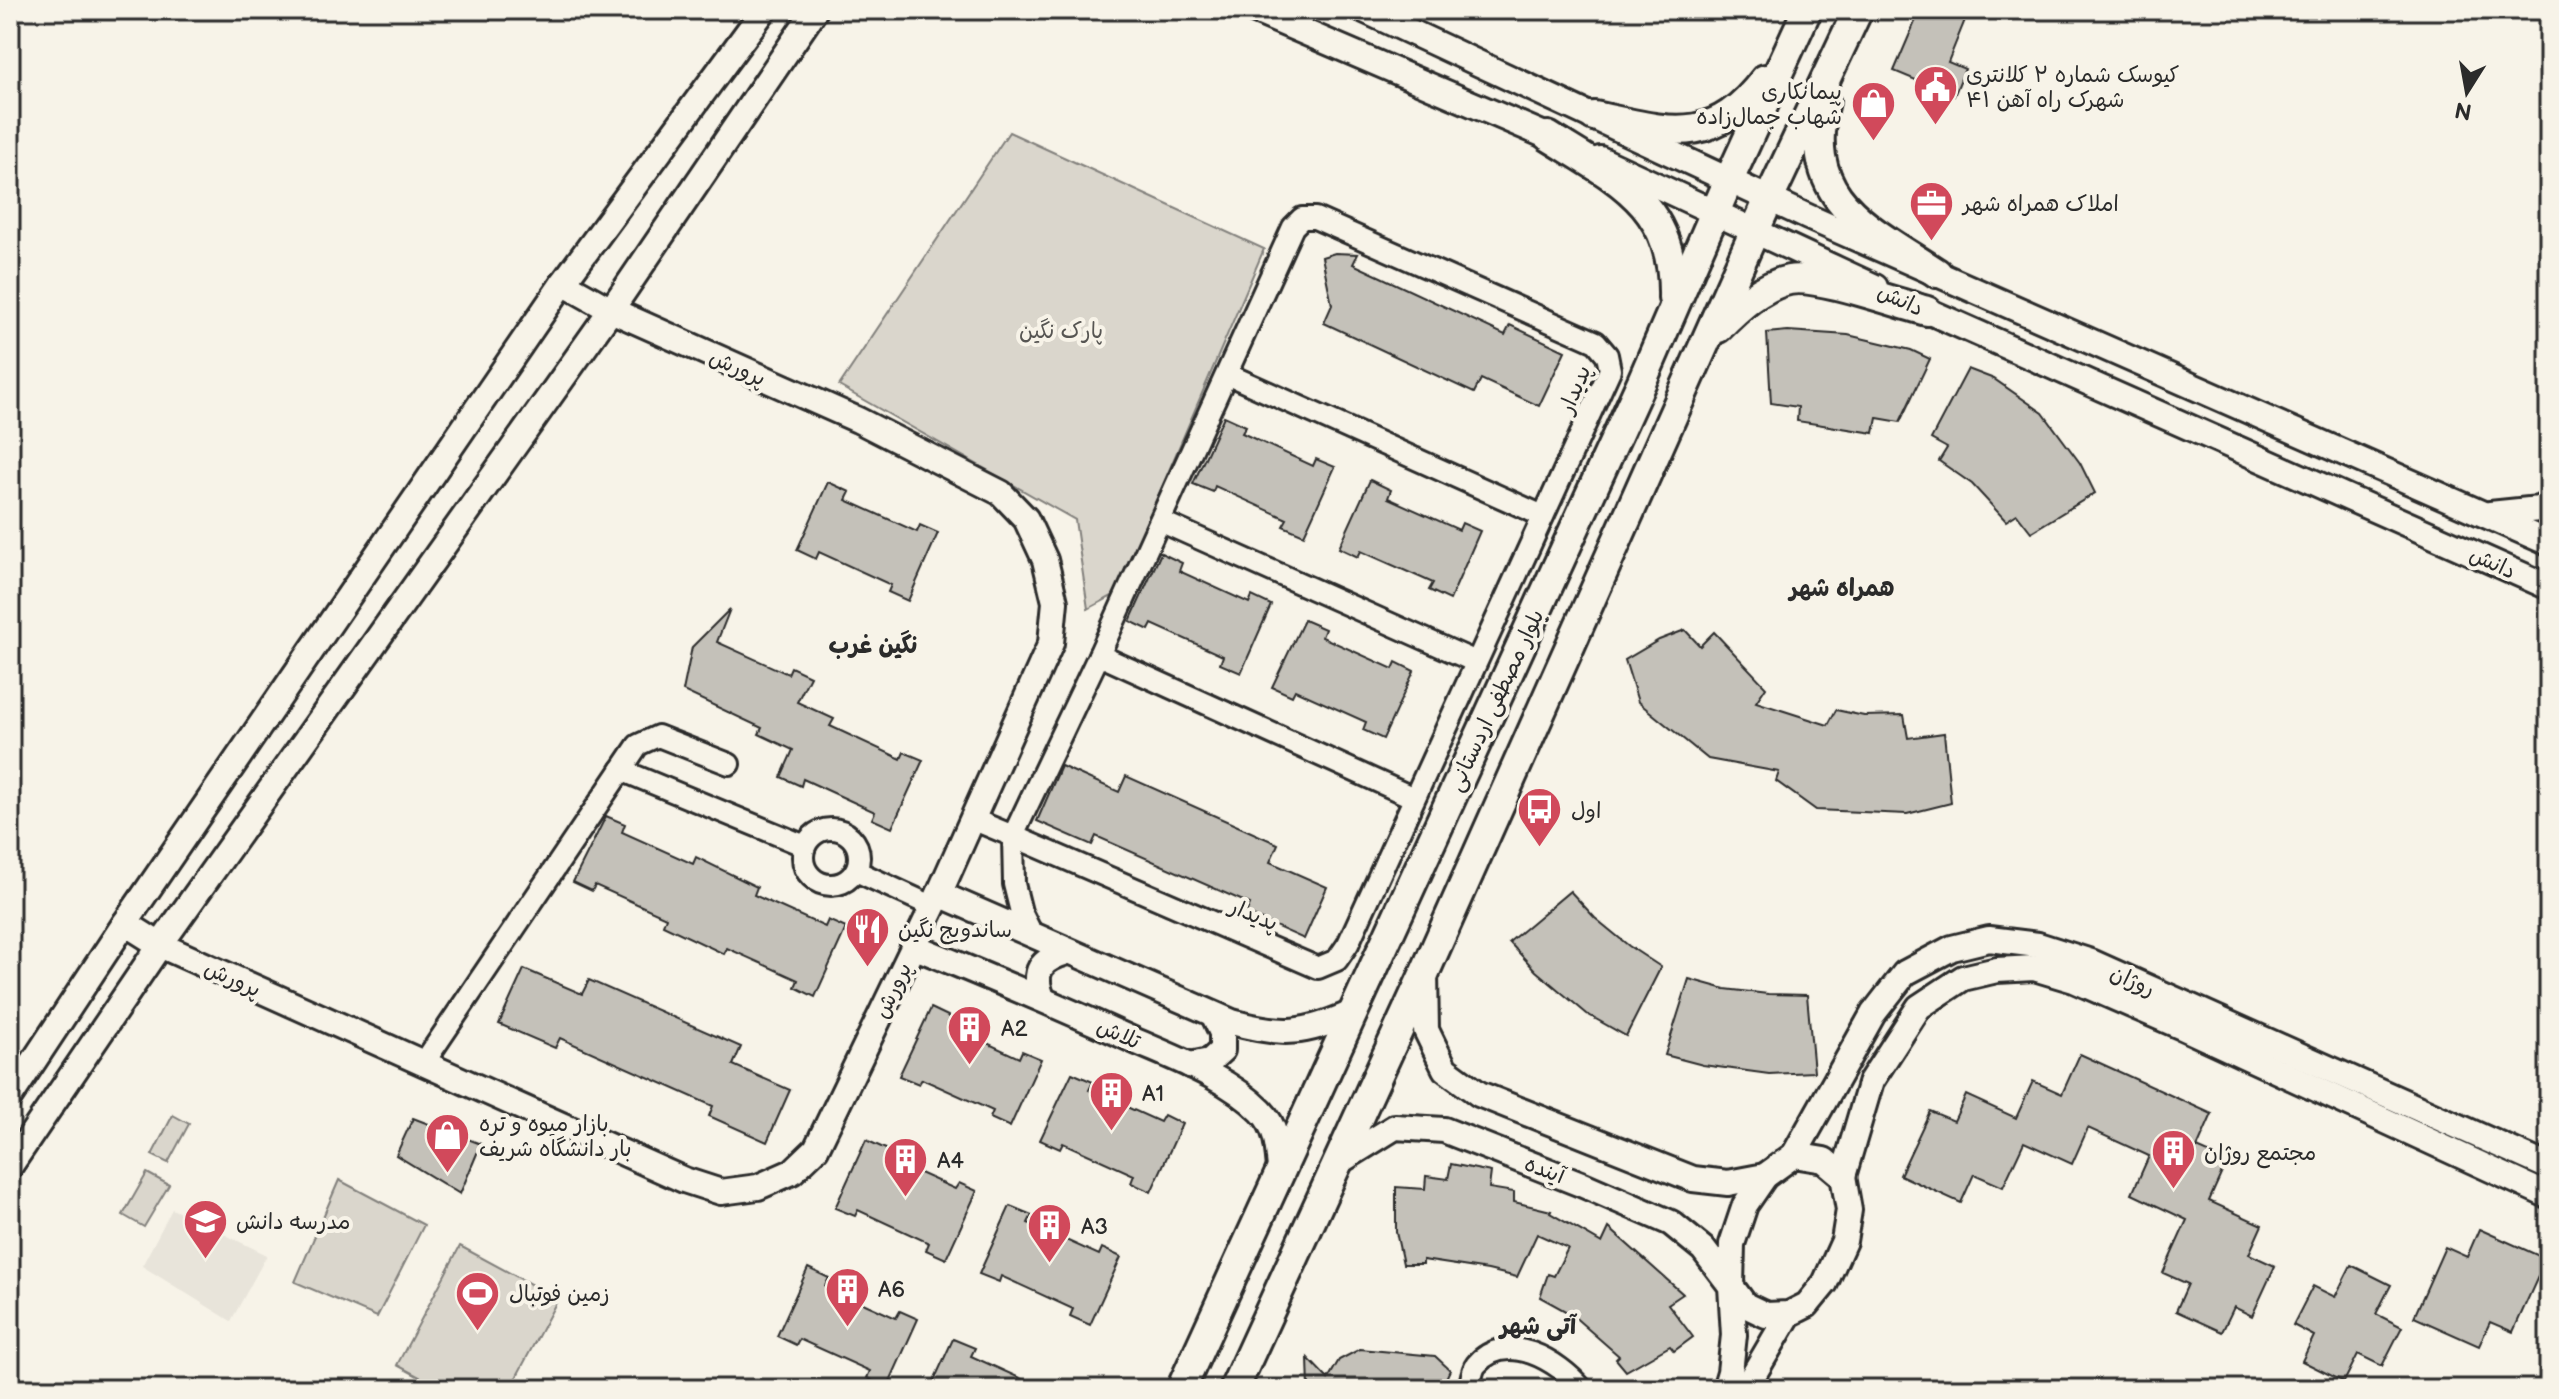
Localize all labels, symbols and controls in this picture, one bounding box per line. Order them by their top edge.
north arrow [2427,52,2507,132]
place label: کیوسک شماره ۲ کلانتری ۴۱ شهرک راه آهن [1966,62,2179,114]
public building icon: کیوسک شماره ۲ کلانتری ۴۱ شهرک راه آهن [1911,63,1959,126]
place label: پیمانکاری شهاب جمال‌زاده [1696,79,1842,131]
shop icon: پیمانکاری شهاب جمال‌زاده [1849,80,1897,143]
text: N [2453,95,2474,125]
office icon: املاک همراه شهر [1908,179,1956,242]
place label: املاک همراه شهر [1961,191,2119,218]
street label: دانش [1873,278,1928,323]
park label: پارک نگین [1019,318,1103,345]
street label: پرورش [705,344,770,393]
street label: پدیدار [1552,361,1598,420]
street label: دانش [2465,541,2520,585]
district label: همراه شهر [1788,574,1894,603]
street label: بلوار مصطفی اردستانی [1442,605,1550,796]
district label: نگین غرب [829,630,917,660]
bus stop icon: اول [1516,786,1564,849]
place label: اول [1571,798,1601,825]
street label: پدیدار [1223,892,1282,938]
restaurant icon: ساندویج نگین [843,905,891,968]
place label: ساندویج نگین [898,917,1012,945]
street label: پرورش [200,955,265,1004]
street label: پرورش [868,958,918,1023]
street label: روژان [2106,960,2159,1003]
building icon: A2 [946,1004,994,1067]
street label: تلاش [1092,1013,1145,1056]
place label: A2 [1001,1016,1027,1043]
building icon: A1 [1087,1069,1135,1132]
place label: A1 [1142,1081,1164,1108]
place label: بازار میوه و تره بار دانشگاه شریف [479,1111,632,1163]
shop icon: بازار میوه و تره بار دانشگاه شریف [424,1112,472,1175]
building icon: مجتمع روژان [2149,1128,2197,1191]
building icon: A4 [882,1136,930,1199]
place label: مجتمع روژان [2204,1140,2316,1169]
place label: A4 [937,1148,964,1175]
street label: آینده [1520,1150,1570,1191]
school or university icon: مدرسه دانش [181,1197,229,1260]
building icon: A3 [1026,1202,1074,1265]
place label: مدرسه دانش [236,1209,351,1236]
place label: A3 [1081,1214,1108,1241]
building icon: A6 [823,1265,871,1328]
sports icon: زمین فوتبال [454,1269,502,1332]
place label: A6 [878,1277,905,1304]
place label: زمین فوتبال [509,1281,610,1308]
district label: آتی شهر [1498,1312,1578,1341]

